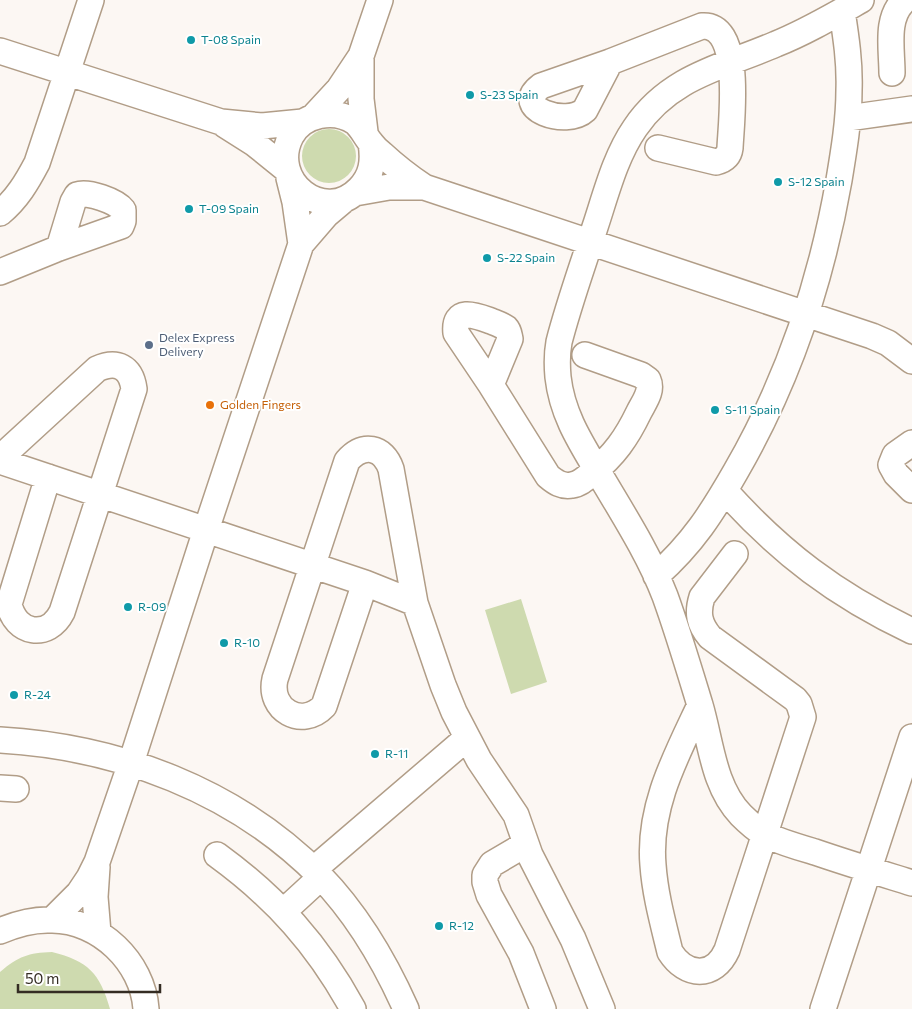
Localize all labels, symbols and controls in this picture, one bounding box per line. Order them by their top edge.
place label: T-08 Spain [201,32,261,46]
marker: T-08 Spain [185,34,197,46]
place label: S-23 Spain [480,87,538,101]
marker: S-23 Spain [464,89,476,101]
place label: S-12 Spain [788,174,845,188]
marker: S-12 Spain [772,176,784,188]
place label: T-09 Spain [199,201,259,215]
marker: T-09 Spain [183,203,195,215]
place label: S-22 Spain [497,250,555,264]
marker: S-22 Spain [481,252,493,264]
place label: Delex Express Delivery [159,330,235,358]
marker: Delex Express Delivery [143,339,155,351]
place label: Golden Fingers [220,397,301,411]
marker: Golden Fingers [204,399,216,411]
place label: S-11 Spain [725,402,780,416]
marker: S-11 Spain [709,404,721,416]
place label: R-09 [138,599,166,613]
marker: R-09 [122,601,134,613]
place label: R-10 [234,635,260,649]
marker: R-10 [218,637,230,649]
place label: R-24 [24,687,51,701]
marker: R-24 [8,689,20,701]
place label: R-11 [385,746,408,760]
marker: R-11 [369,748,381,760]
place label: R-12 [449,918,474,932]
marker: R-12 [433,920,445,932]
scale bar [18,962,160,994]
text: 50 m [25,969,59,987]

